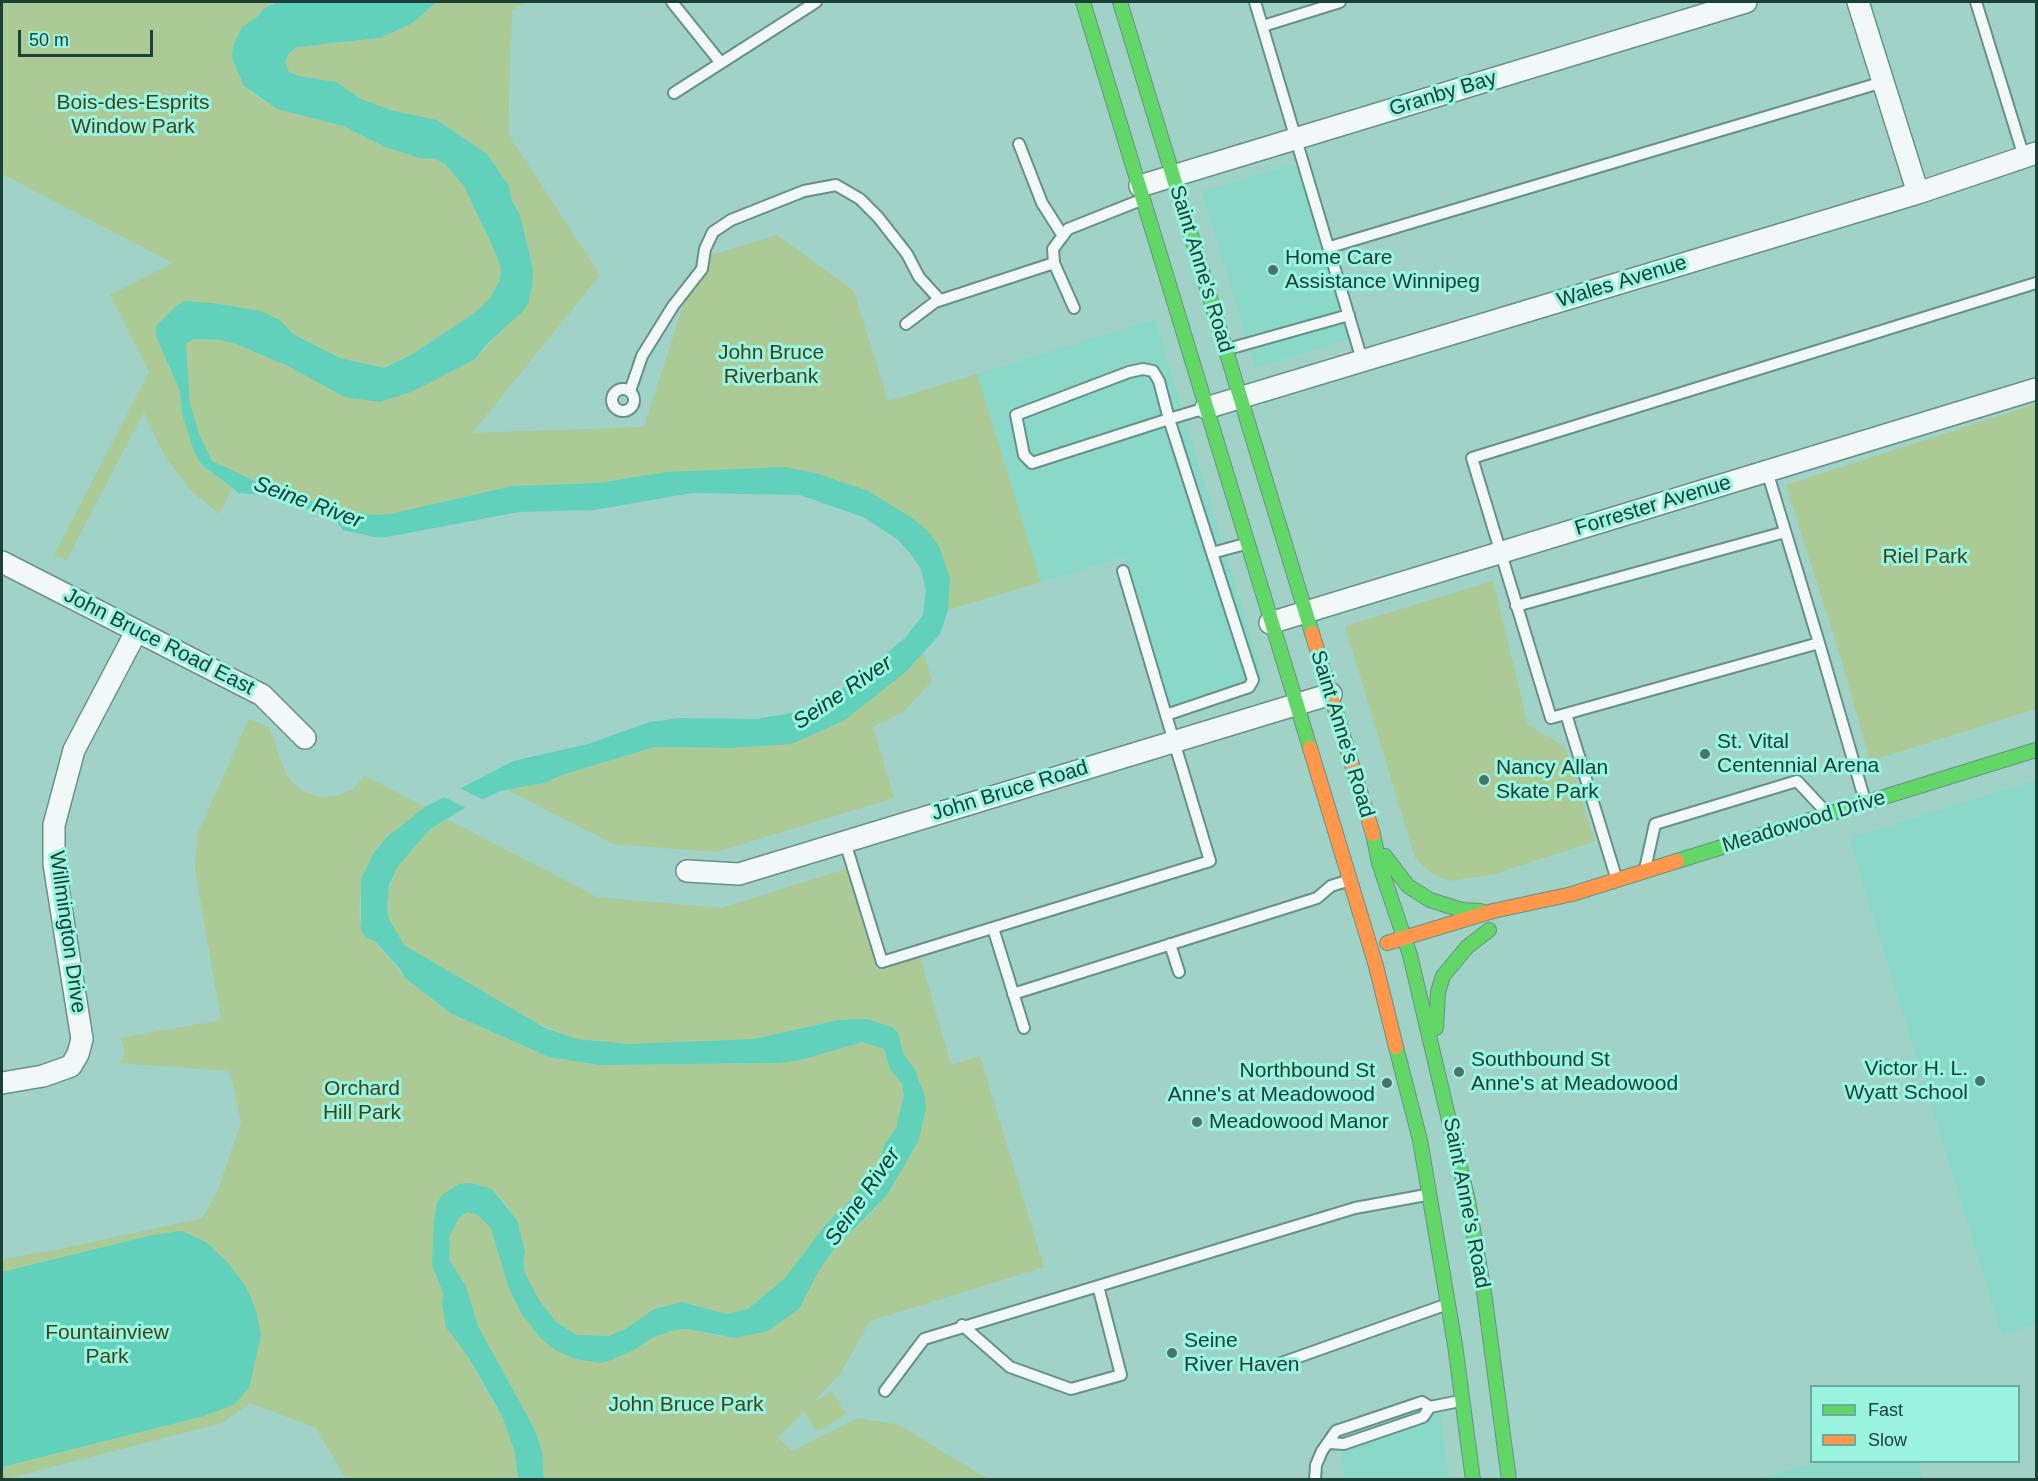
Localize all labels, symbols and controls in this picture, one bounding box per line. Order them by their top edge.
scale bar [21,18,156,56]
text: 50 m [29,30,69,50]
street label: Granby Bay [1386,66,1500,122]
park label: Bois-des-Esprits Window Park [57,90,209,140]
street label: Saint Anne's Road [1164,182,1238,356]
place label: Home Care Assistance Winnipeg [1285,245,1480,295]
street label: Wales Avenue [1554,250,1690,314]
marker: Home Care Assistance Winnipeg [1266,263,1280,277]
park label: John Bruce Riverbank [718,340,824,390]
street label: Forrester Avenue [1572,470,1734,542]
water label: Seine River [250,471,366,535]
park label: Riel Park [1882,544,1968,570]
street label: John Bruce Road East [60,583,258,701]
street label: Saint Anne's Road [1305,647,1379,821]
water label: Seine River [788,650,898,736]
place label: St. Vital Centennial Arena [1717,729,1879,779]
marker: St. Vital Centennial Arena [1698,747,1712,761]
street label: John Bruce Road [929,755,1091,827]
place label: Nancy Allan Skate Park [1496,755,1608,805]
marker: Nancy Allan Skate Park [1477,773,1491,787]
street label: Meadowood Drive [1719,785,1889,859]
street label: Willmington Drive [43,849,91,1015]
place label: Southbound St Anne's at Meadowood [1471,1047,1678,1097]
place label: Victor H. L. Wyatt School [1844,1056,1968,1106]
place label: Northbound St Anne's at Meadowood [1168,1058,1375,1108]
marker: Southbound St Anne's at Meadowood [1452,1065,1466,1079]
marker: Victor H. L. Wyatt School [1973,1074,1987,1088]
park label: Orchard Hill Park [323,1076,401,1126]
marker: Northbound St Anne's at Meadowood [1380,1076,1394,1090]
place label: Meadowood Manor [1209,1109,1389,1135]
marker: Meadowood Manor [1190,1115,1204,1129]
street label: Saint Anne's Road [1437,1116,1495,1290]
water label: Seine River [820,1143,906,1251]
park label: Fountainview Park [45,1320,169,1370]
place label: Seine River Haven [1184,1328,1300,1378]
marker: Seine River Haven [1165,1346,1179,1360]
legend [1810,1385,2020,1463]
park label: John Bruce Park [608,1392,764,1418]
text: Fast [1868,1400,1903,1420]
text: Slow [1868,1430,1907,1450]

